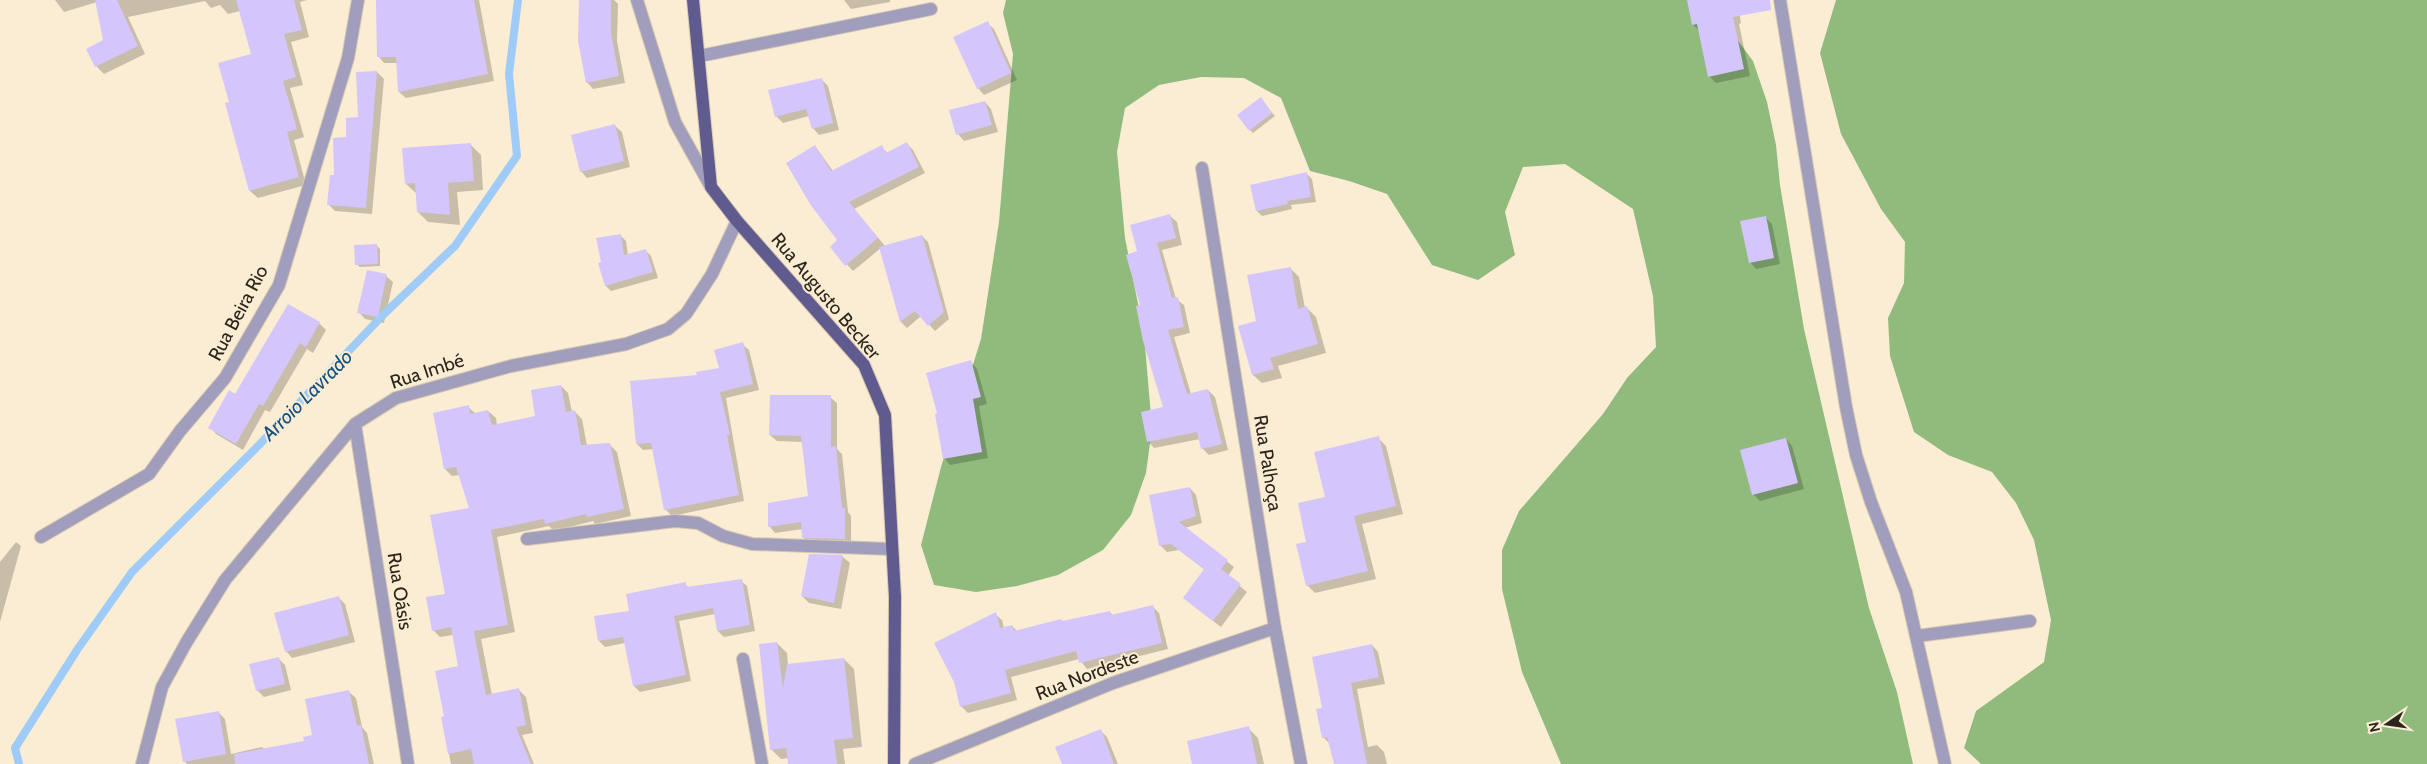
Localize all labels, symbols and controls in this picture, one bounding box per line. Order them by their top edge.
street label: Rua Augusto Becker [766,228,886,364]
street label: Rua Beira Rio [203,261,273,365]
water label: Arroio Lavrado [256,345,357,446]
street label: Rua Imbé [387,348,467,394]
street label: Rua Palhoça [1249,413,1287,513]
street label: Rua Oásis [383,551,417,631]
street label: Rua Nordeste [1032,645,1142,705]
north arrow [2362,699,2412,749]
text: N [2364,720,2384,734]

